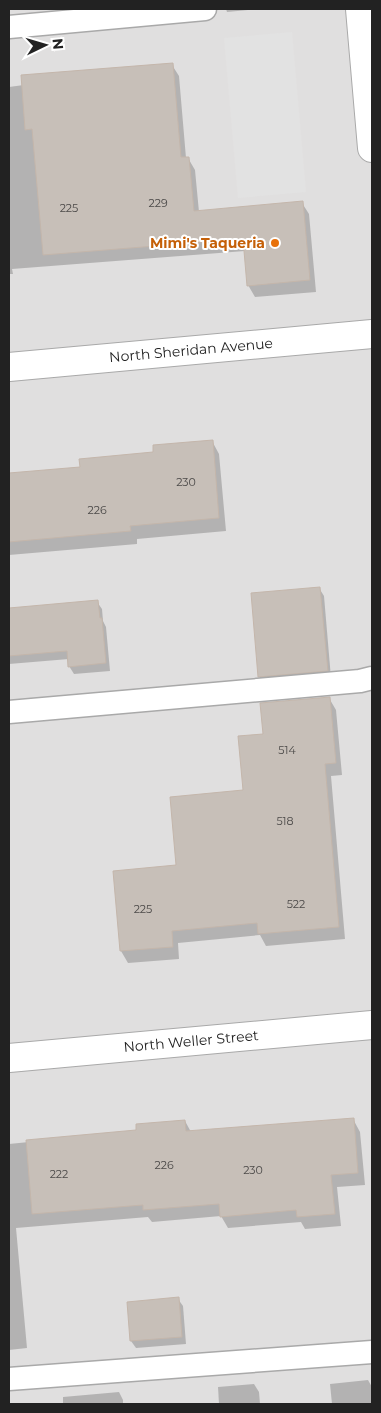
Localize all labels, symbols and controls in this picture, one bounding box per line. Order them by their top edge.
north arrow [20,20,70,70]
text: N [48,37,67,50]
house number: 229 [148,196,168,210]
house number: 225 [60,201,78,215]
place label: Mimi's Taqueria [150,234,265,252]
marker: Mimi's Taqueria [269,237,281,249]
street label: North Sheridan Avenue [108,334,274,366]
house number: 230 [176,475,196,489]
house number: 226 [87,503,107,517]
house number: 514 [278,743,296,757]
house number: 518 [276,814,294,828]
house number: 522 [287,897,305,911]
house number: 225 [134,902,152,916]
street label: North Weller Street [123,1026,260,1056]
house number: 226 [154,1158,174,1172]
house number: 230 [243,1163,263,1177]
house number: 222 [50,1167,68,1181]

